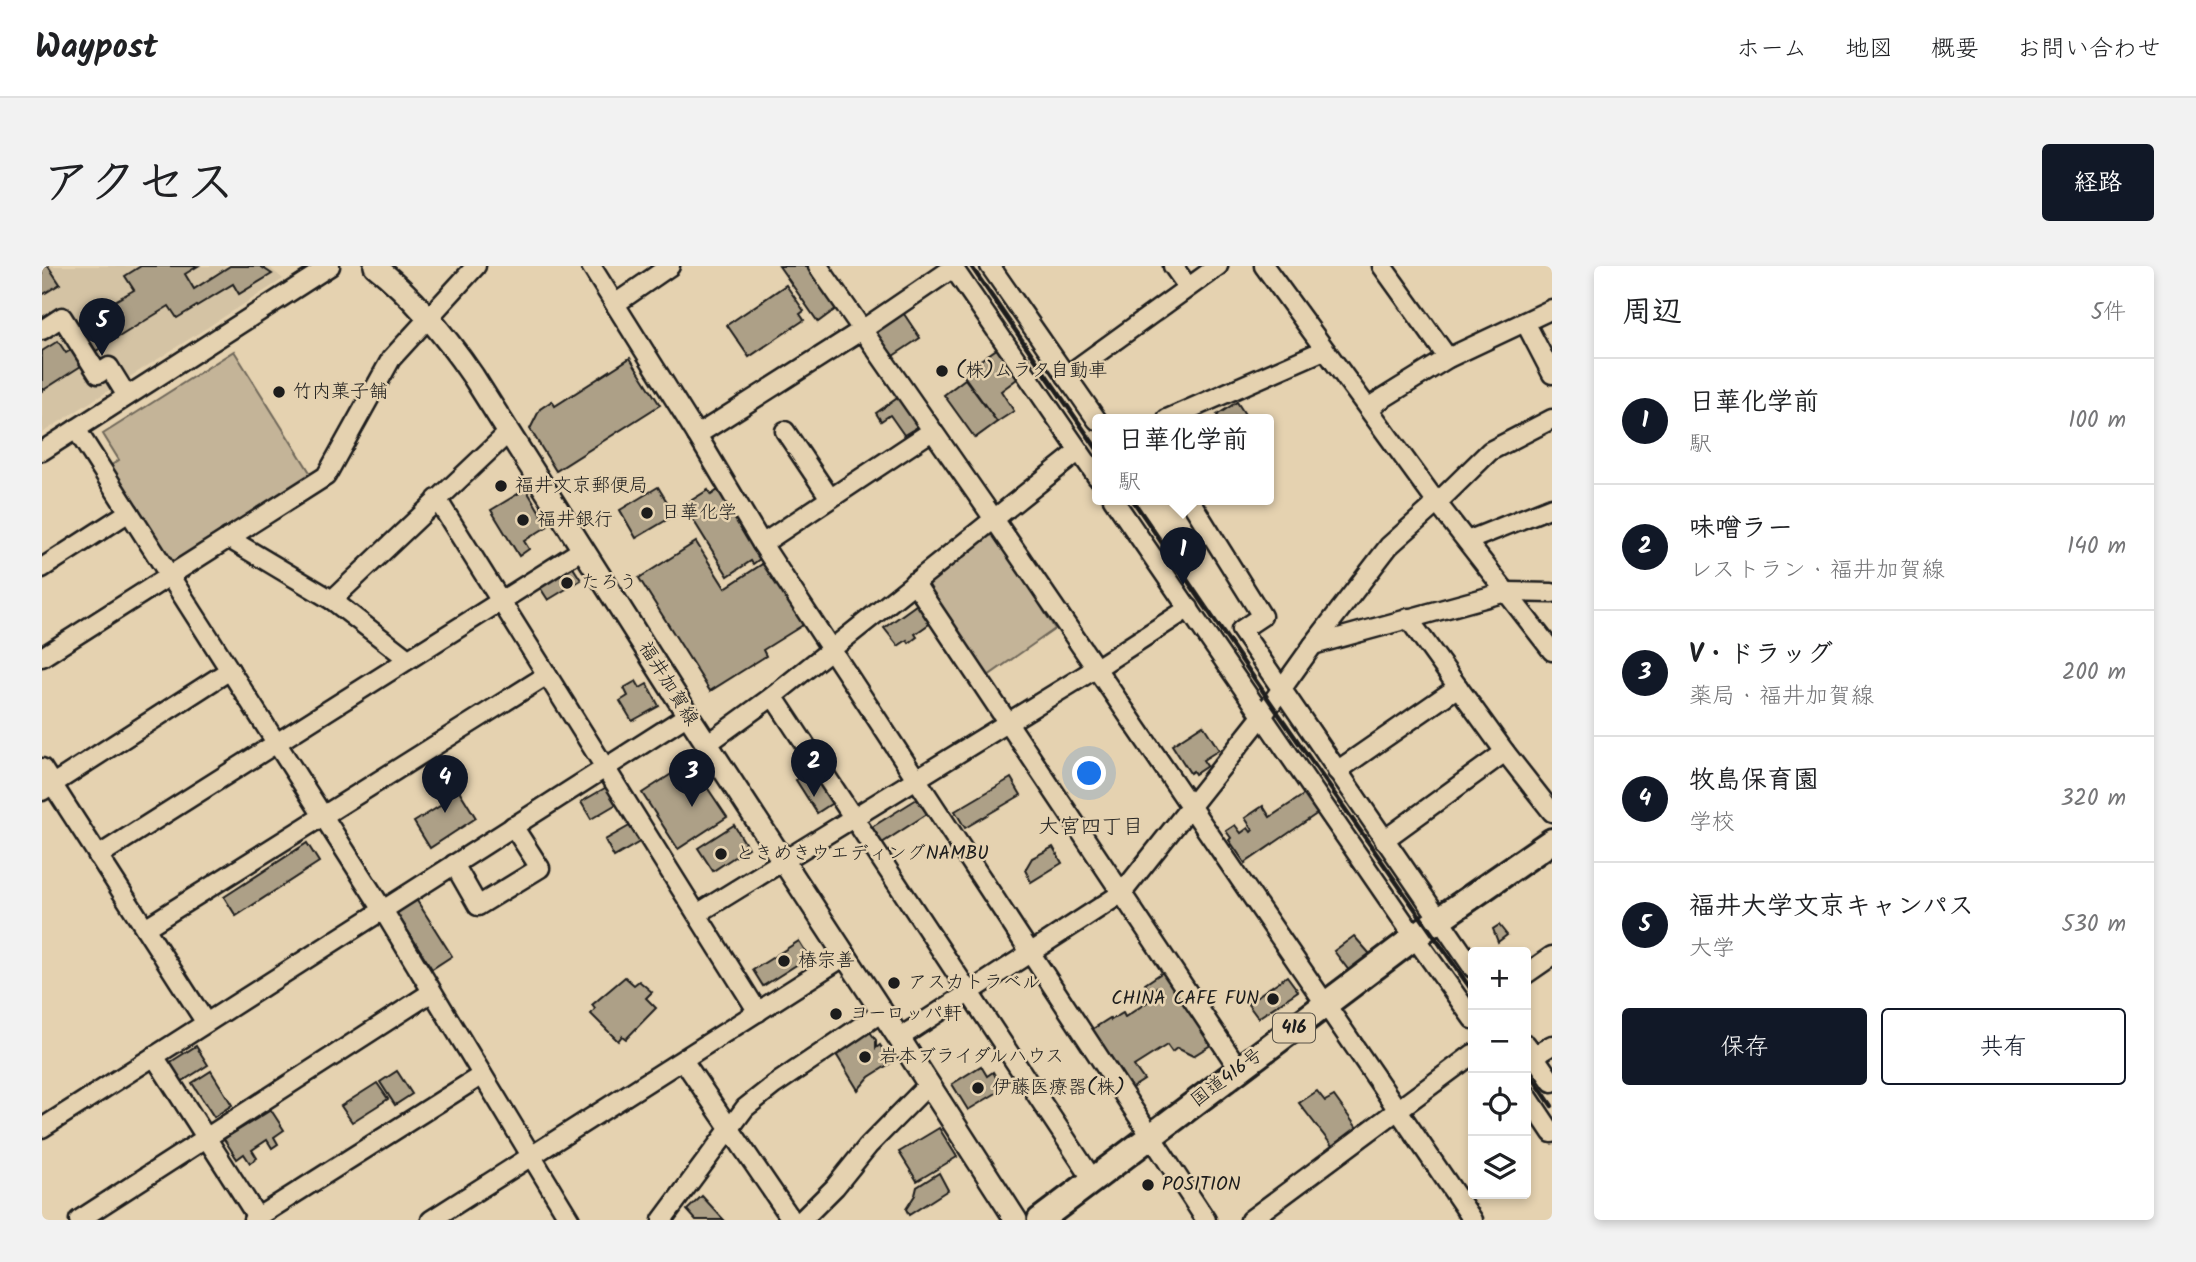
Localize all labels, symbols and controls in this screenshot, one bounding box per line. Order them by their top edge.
text: Waypost [35,22,158,75]
text: ホーム [1736,30,1807,69]
text: 地図 [1845,30,1893,69]
text: 概要 [1931,30,1979,69]
text: お問い合わせ [2017,30,2161,69]
button: 経路 [2042,144,2154,221]
text: アクセス [42,146,235,224]
text: 周辺 [1622,289,1682,337]
text: 5件 [2091,295,2126,331]
pin: 5 [79,298,125,356]
place label: (株)ムラタ自動車 [956,356,1107,386]
marker: (株)ムラタ自動車 [934,363,950,379]
place label: 竹内菓子舗 [293,377,388,407]
text: 日華化学前 [1689,382,1819,424]
marker: 竹内菓子舗 [271,384,287,400]
text: 1 [1642,403,1648,439]
text: 100 m [2068,403,2126,439]
popup [1092,414,1274,505]
text: 日華化学前 [1118,420,1248,462]
text: 駅 [1689,427,1712,463]
text: 駅 [1118,465,1141,501]
place label: 福井文京郵便局 [515,471,648,501]
marker: 福井文京郵便局 [493,478,509,494]
place label: 日華化学 [661,498,737,528]
place label: 福井銀行 [537,505,613,535]
marker: 日華化学 [639,505,655,521]
text: 味噌ラー [1689,508,1793,550]
marker: 福井銀行 [515,512,531,528]
pin: 1 [1160,527,1206,585]
text: 2 [1638,529,1652,565]
text: 140 m [2067,529,2126,565]
text: レストラン · 福井加賀線 [1689,553,1945,589]
place label: たろう [581,568,638,598]
marker: たろう [559,575,575,591]
text: V・ドラッグ [1689,634,1833,676]
street label: 福井加賀線 [630,636,706,732]
text: 3 [1639,655,1651,691]
text: 200 m [2062,655,2126,691]
text: 薬局 · 福井加賀線 [1689,679,1874,715]
pin: 2 [791,739,837,797]
pin: 3 [669,749,715,807]
pin: 4 [422,755,468,813]
your location [1072,756,1106,790]
text: 牧島保育園 [1689,760,1819,802]
text: 4 [1639,781,1651,817]
text: 320 m [2060,781,2126,817]
text: 学校 [1689,805,1735,841]
district label: 大宮四丁目 [1039,811,1144,844]
place label: ときめきウエディングNAMBU [735,839,989,869]
marker: ときめきウエディングNAMBU [713,846,729,862]
text: 福井大学文京キャンパス [1689,886,1974,928]
text: 5 [1639,907,1651,943]
text: 530 m [2061,907,2126,943]
text: 大学 [1689,931,1735,967]
place label: 椿宗善 [798,946,855,976]
map controls [1468,947,1531,1199]
button: + [1468,947,1531,1010]
marker: 椿宗善 [776,953,792,969]
place label: アスカトラベル [908,968,1041,998]
marker: アスカトラベル [886,975,902,991]
place label: CHINA CAFE FUN [1111,984,1259,1014]
marker: CHINA CAFE FUN [1265,991,1281,1007]
place label: ヨーロッパ軒 [850,999,962,1029]
marker: ヨーロッパ軒 [828,1006,844,1022]
button: 保存 [1622,1008,1867,1085]
button: 共有 [1881,1008,2126,1085]
button: − [1468,1010,1531,1073]
road number: 416 [1273,1014,1315,1042]
street label: 国道416号 [1184,1041,1270,1115]
place label: 岩本ブライダルハウス [879,1042,1064,1072]
marker: 岩本ブライダルハウス [857,1049,873,1065]
place label: 伊藤医療器(株) [992,1073,1125,1103]
button: locate [1468,1073,1531,1136]
marker: 伊藤医療器(株) [970,1080,986,1096]
button: layers [1468,1136,1531,1199]
place label: POSITION [1162,1170,1241,1200]
marker: POSITION [1140,1177,1156,1193]

